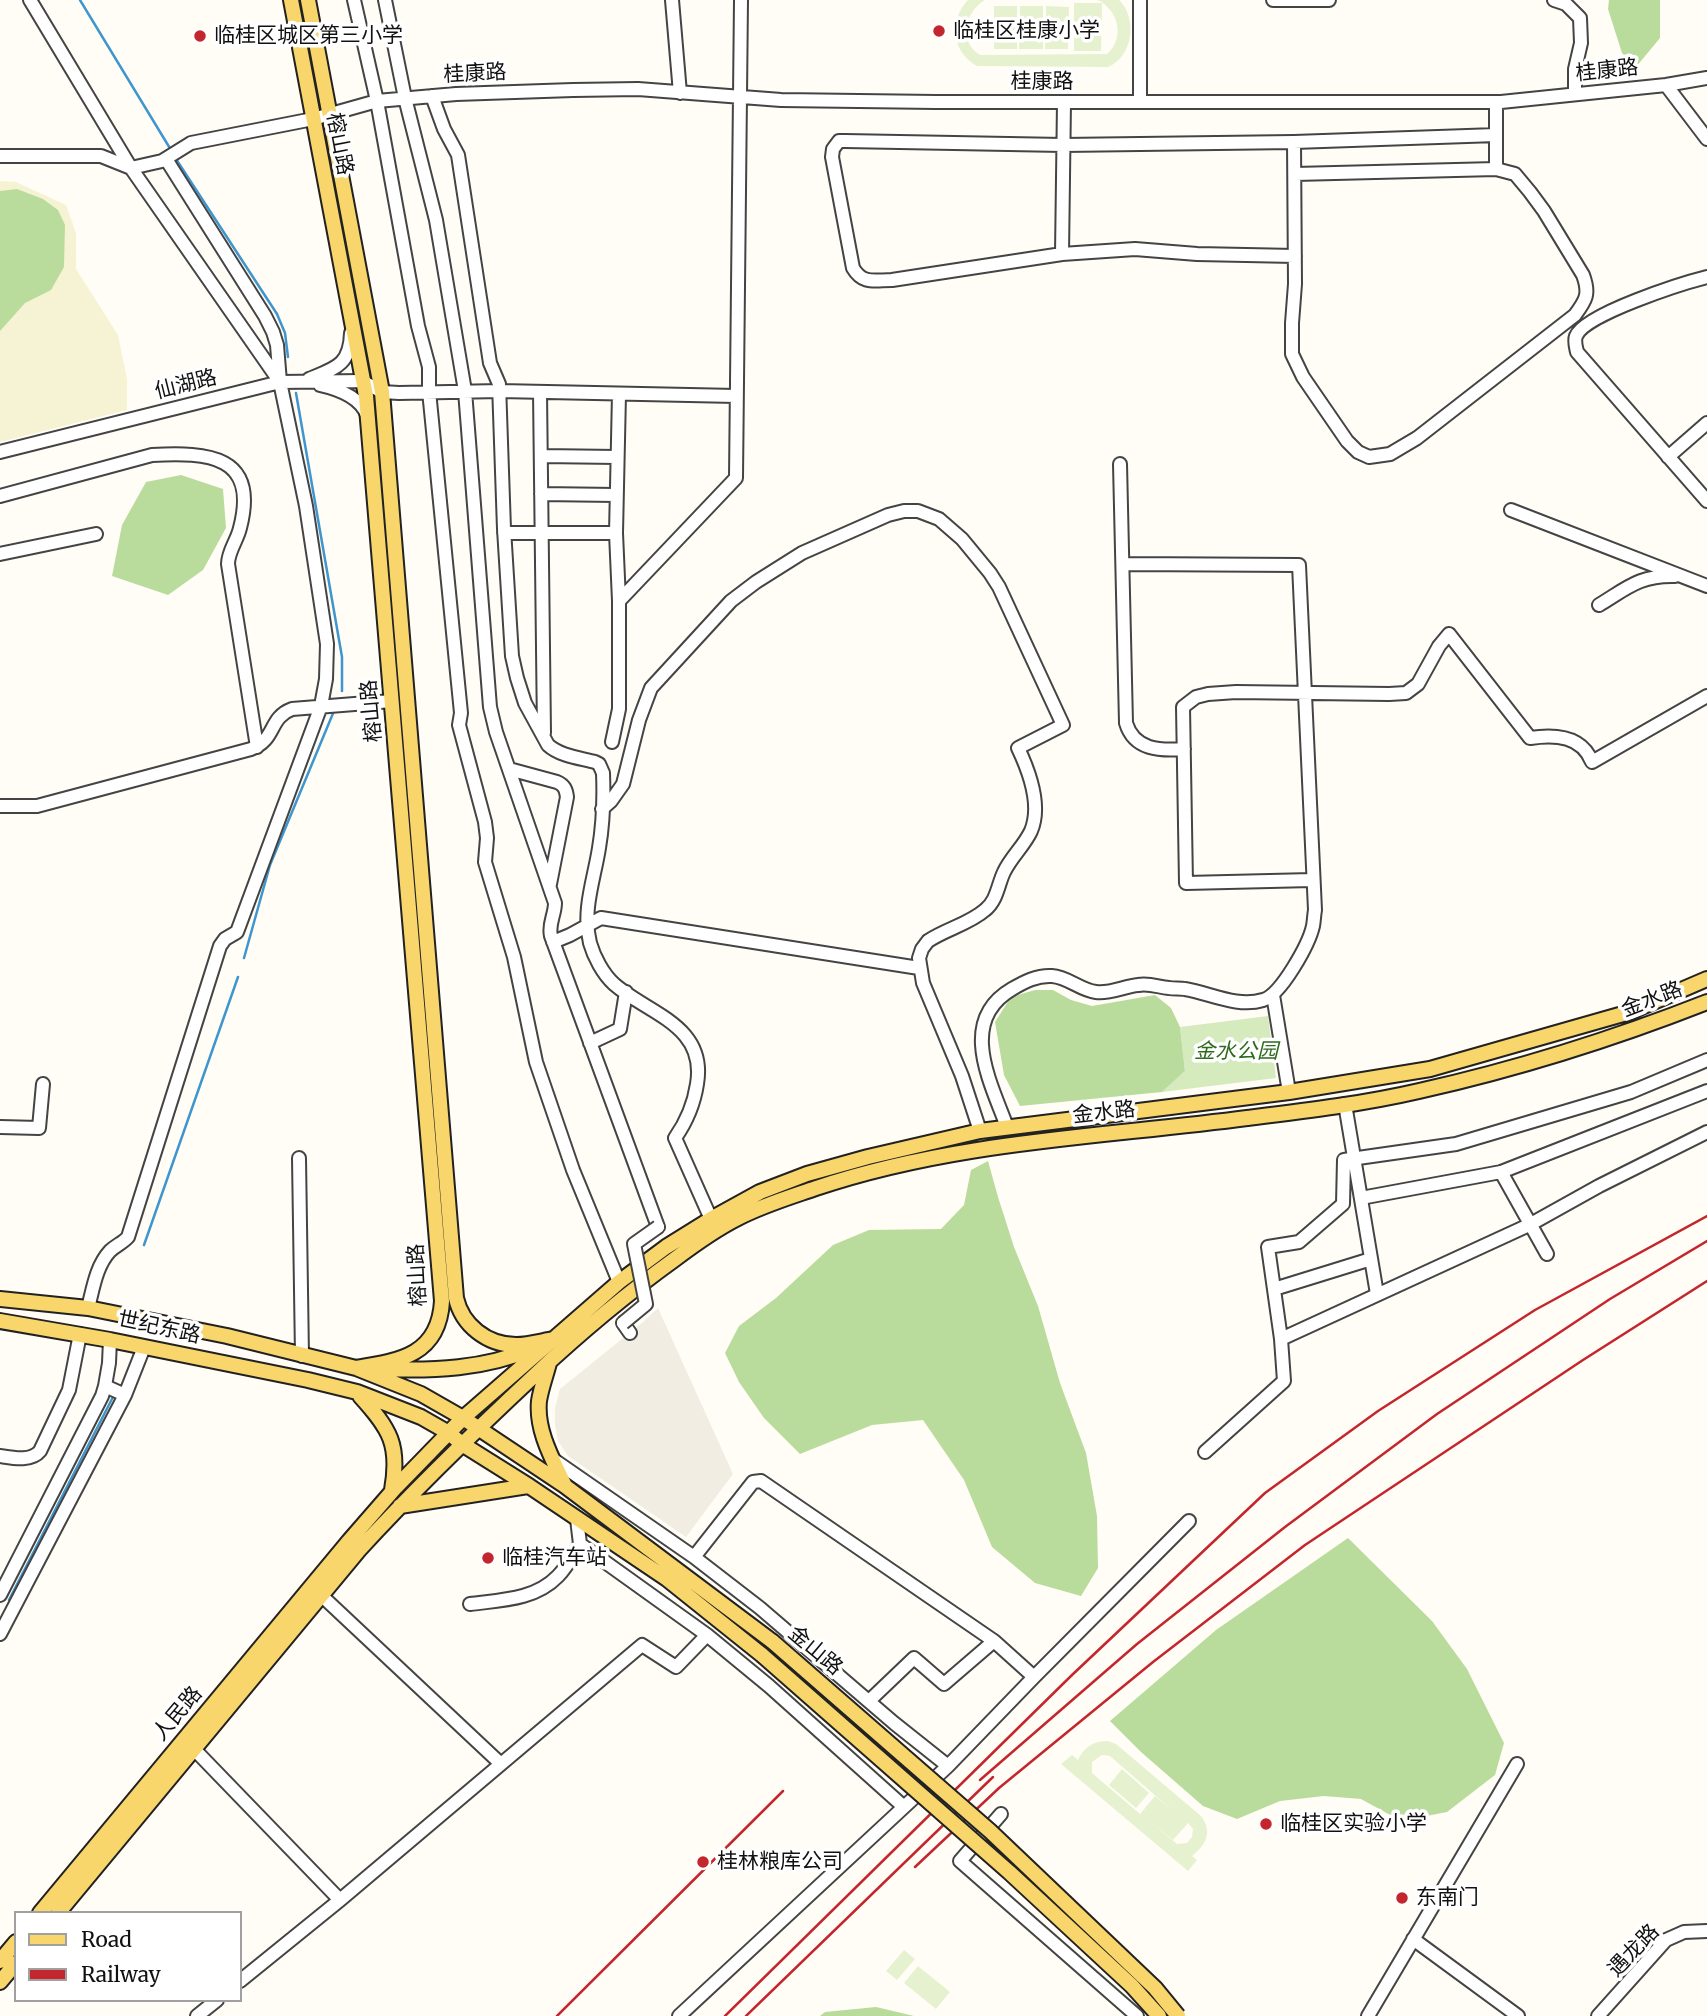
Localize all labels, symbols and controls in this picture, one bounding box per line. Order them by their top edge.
place label: 临桂区桂康小学 [953,18,1100,44]
place label: 临桂区城区第三小学 [214,23,403,49]
marker: 临桂区桂康小学 [931,23,947,39]
marker: 临桂区城区第三小学 [192,28,208,44]
street label: 桂康路 [1574,55,1640,87]
street label: 桂康路 [443,60,507,88]
street label: 桂康路 [1011,69,1073,95]
street label: 榕山路 [321,111,357,177]
street label: 仙湖路 [152,365,220,405]
street label: 榕山路 [357,679,387,743]
street label: 金水路 [1618,977,1686,1023]
park label: 金水公园 [1194,1039,1278,1065]
street label: 金水路 [1071,1097,1137,1129]
street label: 榕山路 [404,1243,432,1307]
street label: 世纪东路 [115,1307,203,1349]
place label: 临桂汽车站 [502,1545,607,1571]
marker: 临桂汽车站 [480,1550,496,1566]
street label: 金山路 [783,1621,847,1681]
street label: 人民路 [148,1682,208,1746]
place label: 临桂区实验小学 [1280,1811,1427,1837]
marker: 临桂区实验小学 [1258,1816,1274,1832]
place label: 桂林粮库公司 [717,1849,843,1875]
marker: 桂林粮库公司 [695,1854,711,1870]
place label: 东南门 [1416,1885,1479,1911]
marker: 东南门 [1394,1890,1410,1906]
legend [14,1911,242,2002]
street label: 遇龙路 [1603,1920,1665,1982]
text: Road [81,1926,132,1953]
text: Railway [81,1961,161,1988]

